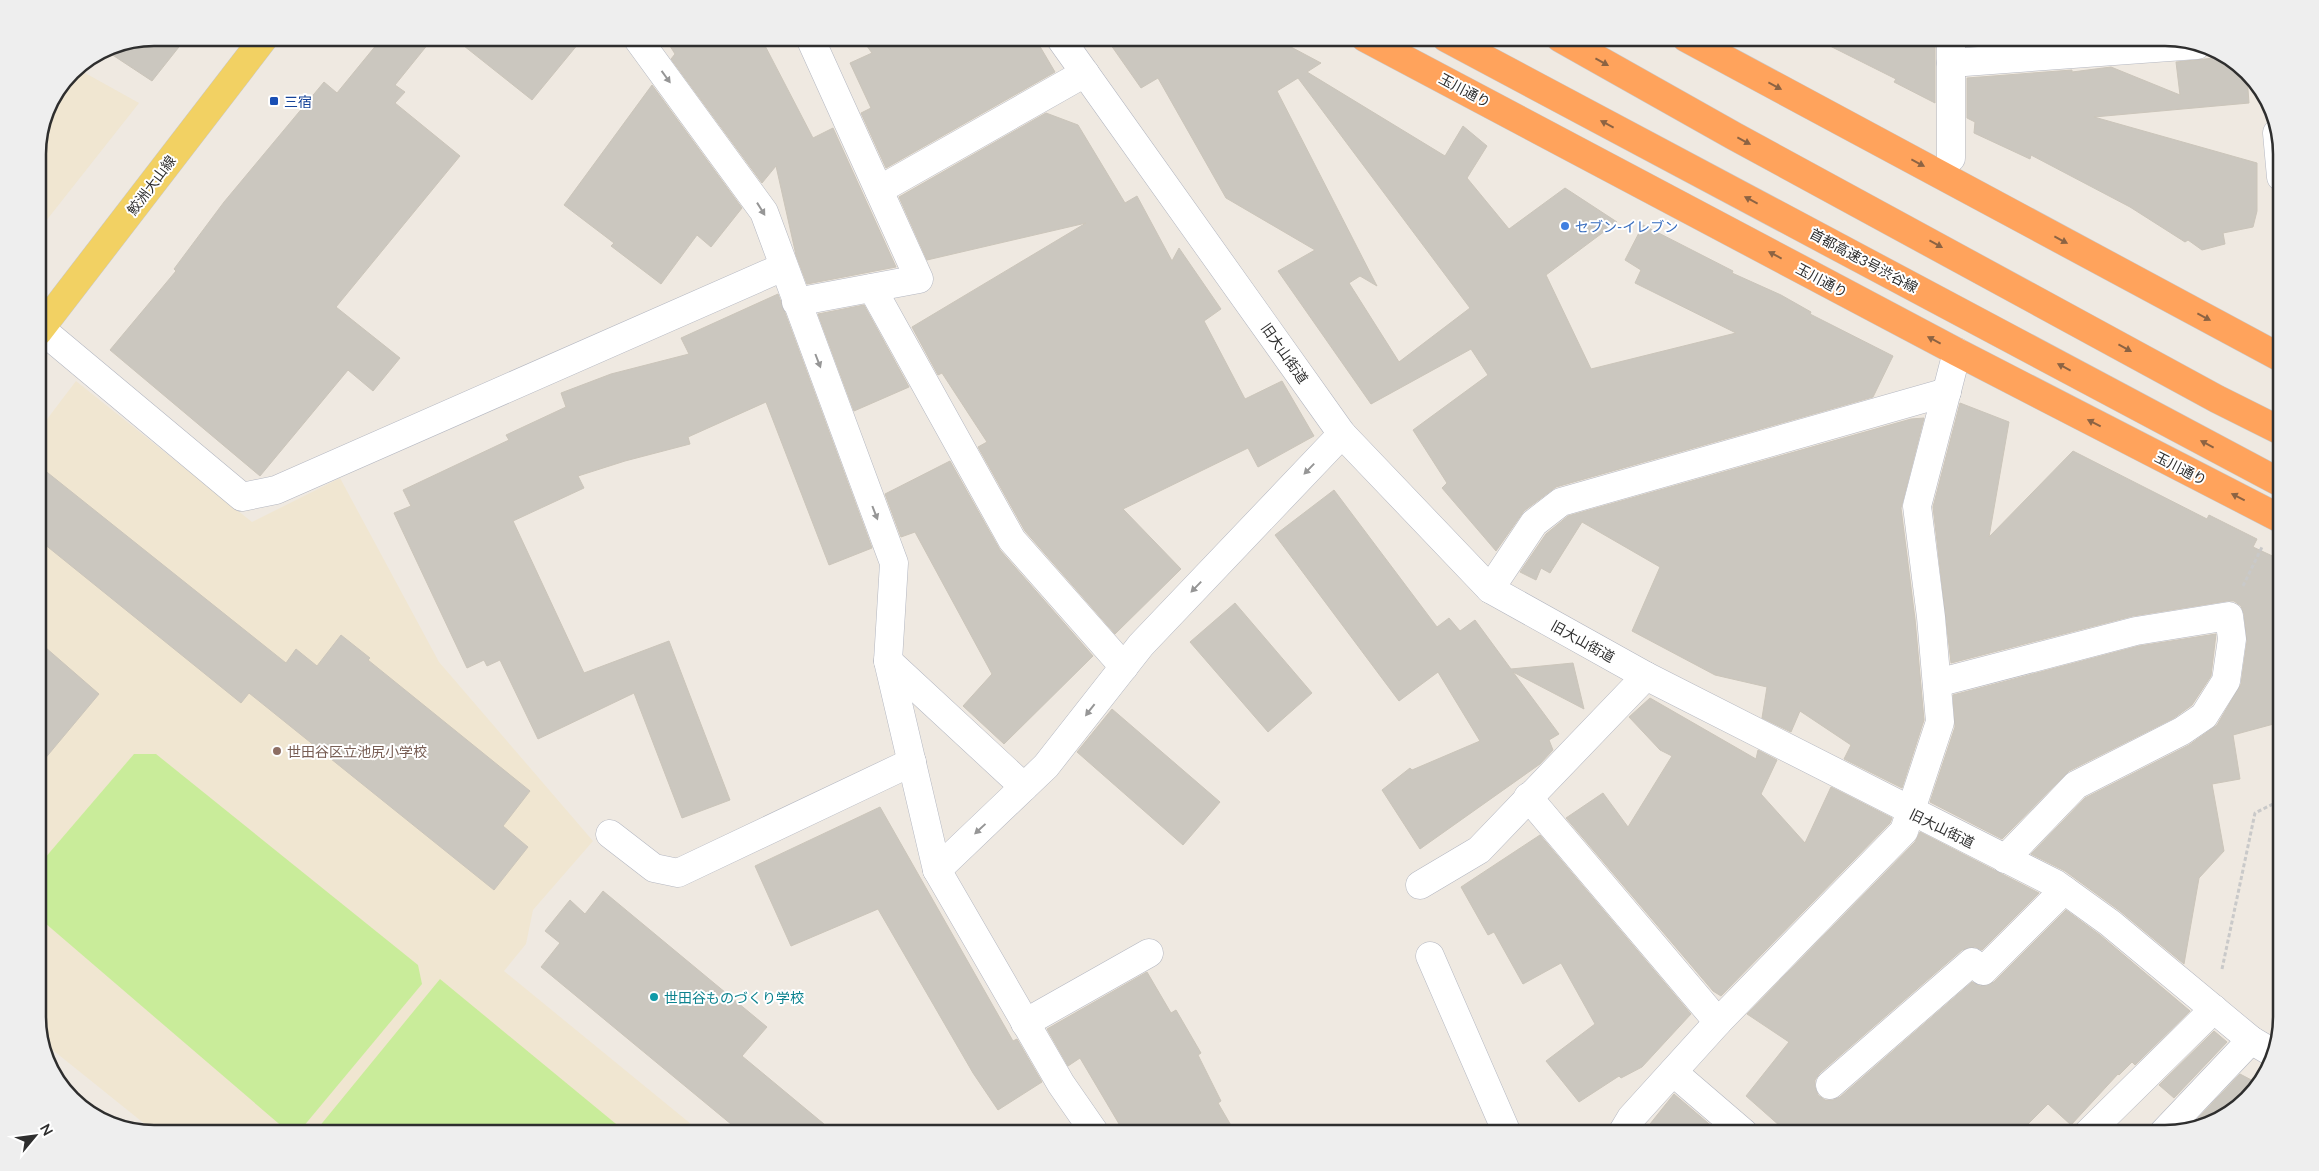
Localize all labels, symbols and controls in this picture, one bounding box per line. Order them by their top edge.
one-way arrow [1595,58,1610,66]
street label: 玉川通り [1436,69,1494,111]
one-way arrow [661,70,671,84]
one-way arrow [1769,81,1782,90]
place label: 三宿 [284,93,312,110]
marker: 三宿 [268,95,280,107]
one-way arrow [1601,119,1614,128]
one-way arrow [1737,137,1752,145]
street label: 鮫洲大山線 [123,152,179,218]
one-way arrow [1912,158,1925,167]
one-way arrow [1744,196,1758,204]
one-way arrow [756,202,765,216]
place label: セブン-イレブン [1575,218,1678,235]
marker: セブン-イレブン [1559,220,1571,232]
street label: 首都高速3号渋谷線 [1807,224,1921,296]
one-way arrow [2055,235,2068,244]
one-way arrow [1930,240,1943,249]
one-way arrow [1768,251,1782,259]
street label: 玉川通り [1793,259,1851,301]
one-way arrow [2197,313,2212,321]
street label: 旧大山街道 [1258,319,1312,387]
one-way arrow [1927,336,1941,344]
one-way arrow [2117,344,2132,352]
one-way arrow [814,354,822,369]
one-way arrow [2057,363,2071,371]
one-way arrow [2087,418,2100,427]
one-way arrow [2200,440,2215,448]
street label: 玉川通り [2152,448,2210,488]
one-way arrow [1303,463,1315,475]
one-way arrow [2231,493,2245,501]
one-way arrow [872,506,880,520]
one-way arrow [1191,580,1203,592]
street label: 旧大山街道 [1548,617,1618,665]
one-way arrow [1085,703,1096,716]
place label: 世田谷区立池尻小学校 [287,743,427,760]
marker: 世田谷区立池尻小学校 [271,745,283,757]
street label: 旧大山街道 [1907,805,1977,851]
one-way arrow [975,823,987,835]
place label: 世田谷ものづくり学校 [664,989,804,1006]
marker: 世田谷ものづくり学校 [648,991,660,1003]
north arrow [10,1111,60,1161]
text: N [37,1121,57,1138]

